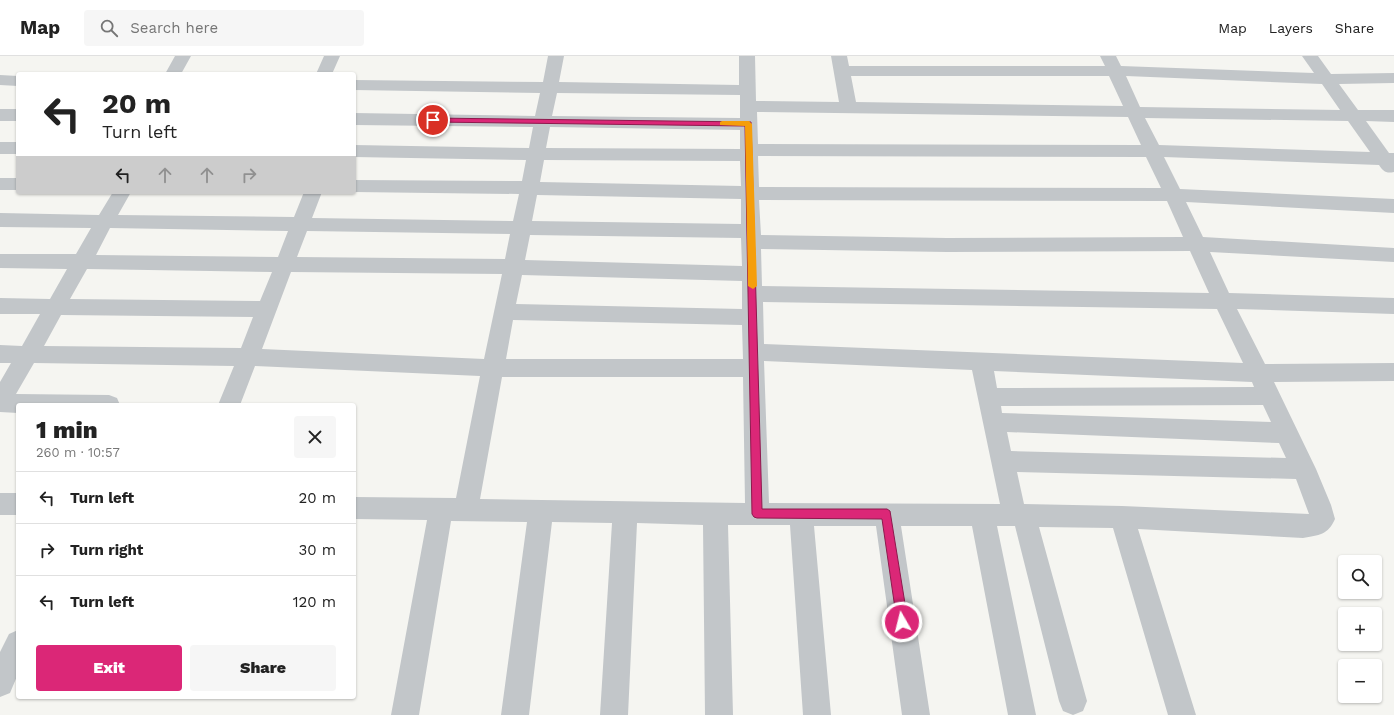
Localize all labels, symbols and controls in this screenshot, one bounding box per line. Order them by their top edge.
search box [84,10,364,46]
text: Map [20,16,60,39]
icon: search [98,17,120,39]
text: Search here [130,19,218,37]
text: Map [1218,20,1247,36]
text: Layers [1269,20,1313,36]
text: Share [1335,20,1374,36]
text: 20 m [102,87,171,120]
icon: left [36,88,88,140]
pin [416,103,450,137]
icon: arrive [422,109,444,131]
text: Turn left [102,121,177,142]
icon: left [112,164,134,186]
icon: ahead [154,164,176,186]
icon: ahead [196,164,218,186]
icon: right [238,164,260,186]
text: 1 min [36,416,98,444]
button: close [294,416,336,458]
text: 260 m · 10:57 [36,445,120,460]
icon: left [36,487,58,509]
text: Turn left [70,489,134,507]
text: 20 m [299,489,336,507]
icon: right [36,539,58,561]
text: Turn right [70,541,143,559]
text: 30 m [299,541,336,559]
map controls [1338,555,1382,703]
button: search [1338,555,1382,599]
icon: left [36,591,58,613]
text: Turn left [70,593,134,611]
text: 120 m [293,593,336,611]
position arrow [881,601,923,643]
button: + [1338,607,1382,651]
button: Exit [36,645,182,691]
button: Share [190,645,336,691]
button: − [1338,659,1382,703]

